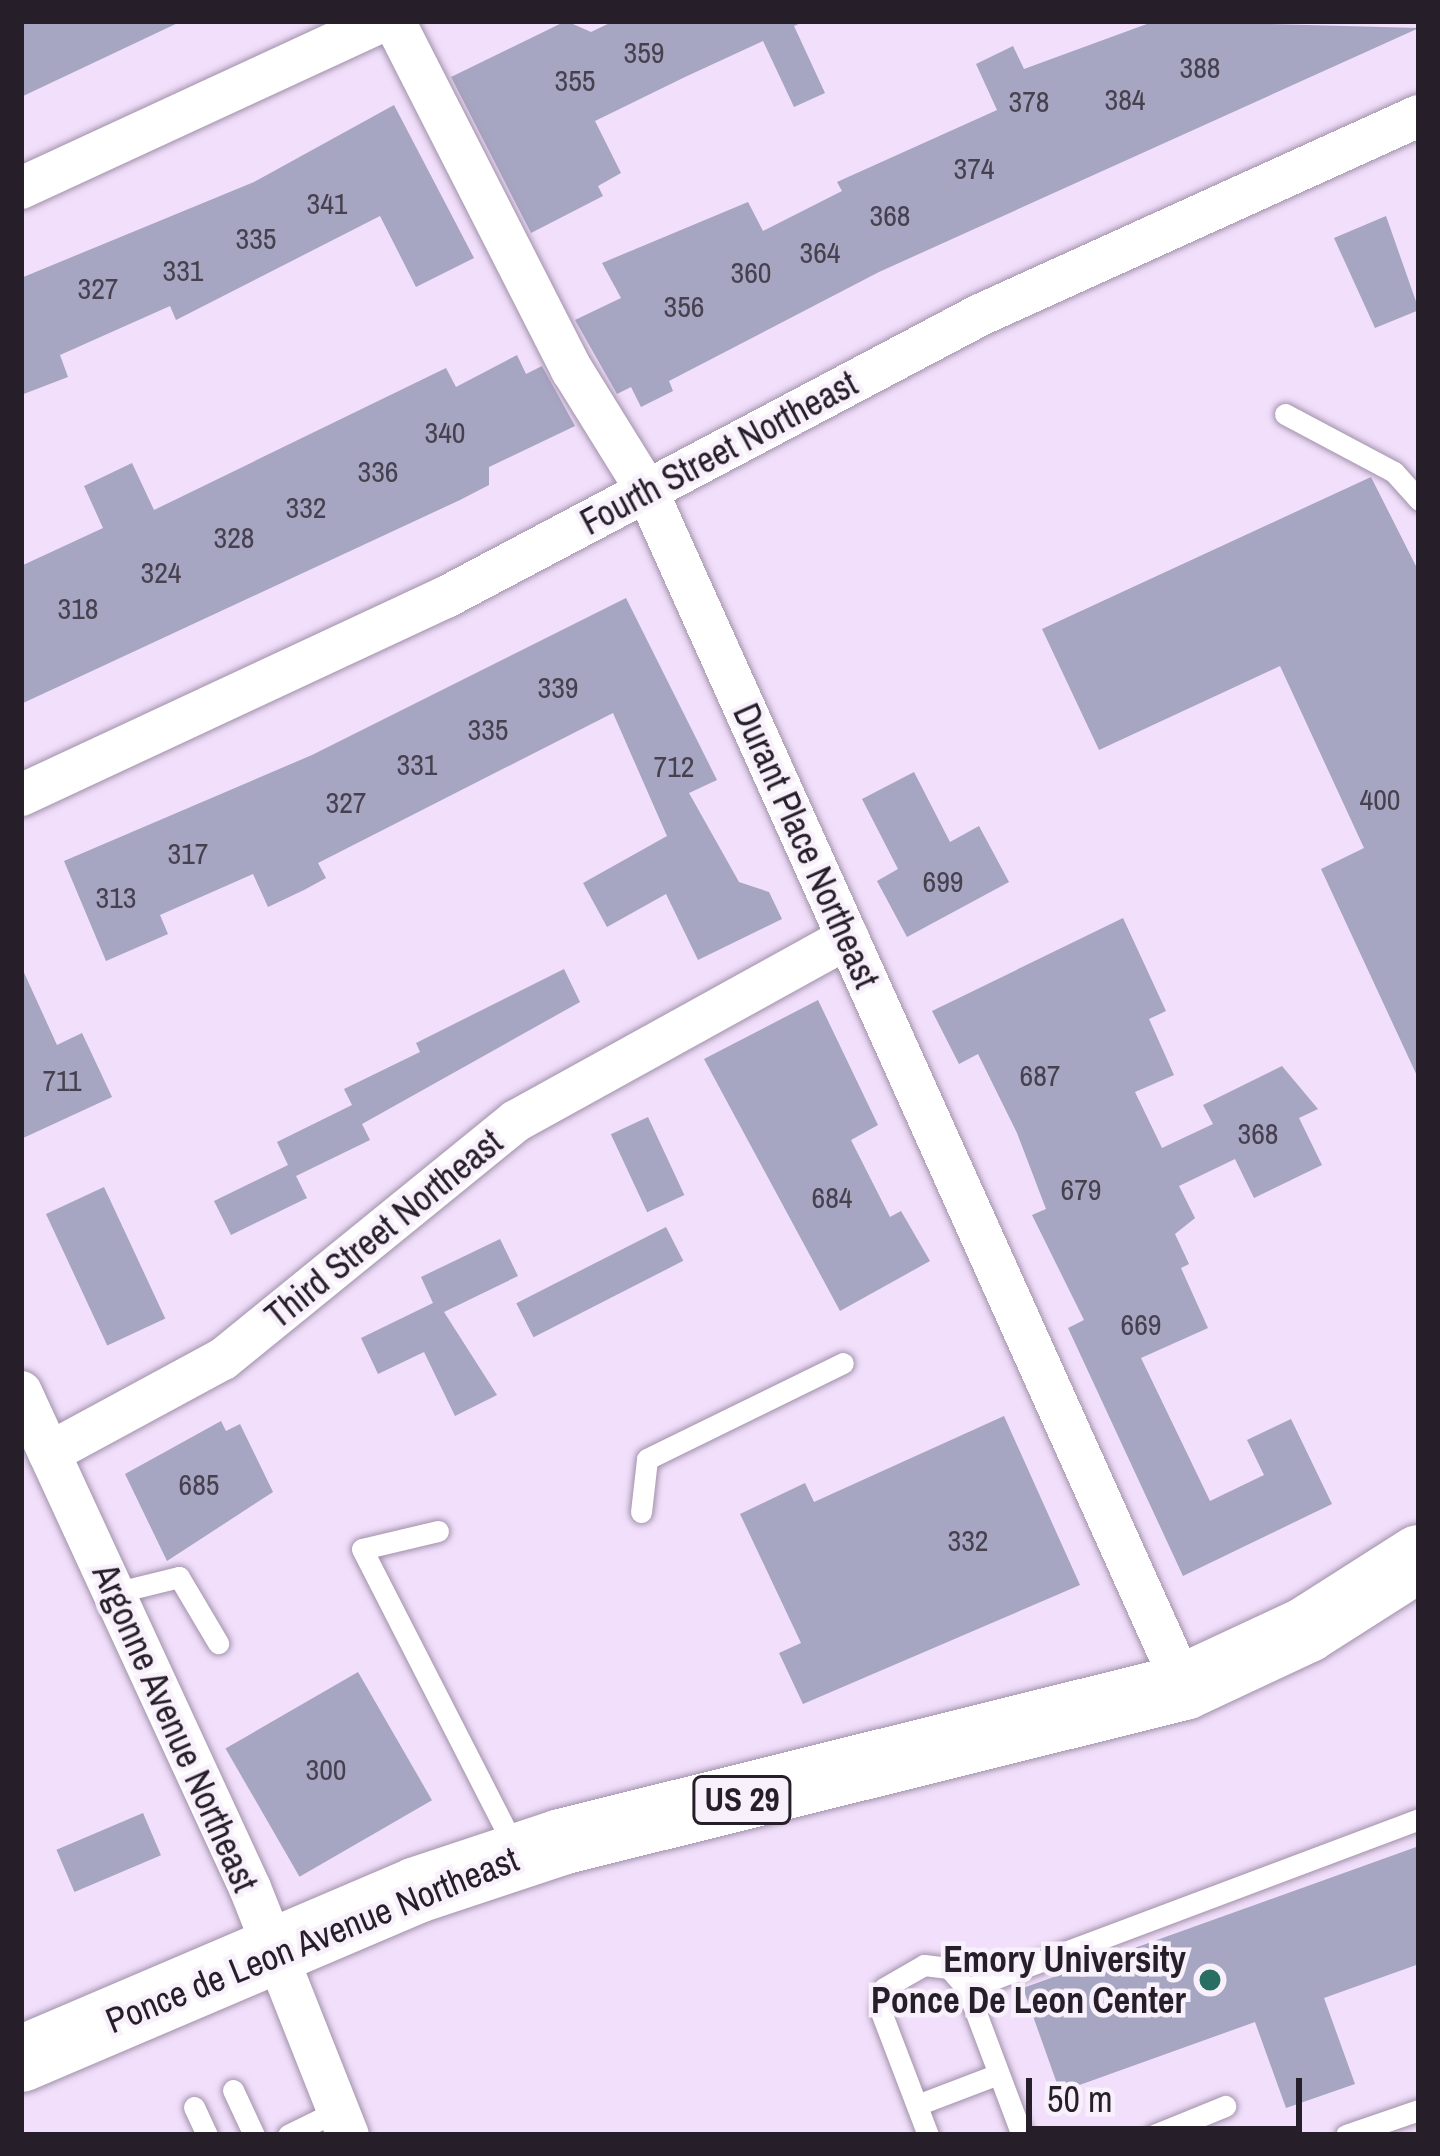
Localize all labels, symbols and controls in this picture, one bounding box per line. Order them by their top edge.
house number: 359 [623,34,665,70]
house number: 388 [1179,49,1221,85]
house number: 355 [554,62,596,98]
house number: 384 [1104,81,1146,117]
house number: 378 [1008,83,1050,119]
house number: 374 [953,150,995,186]
house number: 341 [306,185,348,221]
house number: 368 [869,197,911,233]
house number: 335 [235,220,277,256]
house number: 364 [799,234,841,270]
house number: 331 [162,252,204,288]
house number: 360 [730,254,772,290]
house number: 327 [77,270,119,306]
house number: 356 [663,288,705,324]
street label: Fourth Street Northeast [573,362,865,544]
house number: 340 [424,414,466,450]
house number: 336 [357,453,399,489]
house number: 332 [285,489,327,525]
house number: 328 [213,519,255,555]
house number: 324 [140,554,182,590]
house number: 318 [57,590,99,626]
house number: 339 [537,669,579,705]
street label: Durant Place Northeast [724,697,888,995]
house number: 335 [467,711,509,747]
house number: 331 [396,746,438,782]
house number: 712 [653,748,695,784]
house number: 400 [1359,781,1401,817]
house number: 327 [325,784,367,820]
house number: 317 [167,835,209,871]
house number: 699 [922,863,964,899]
house number: 313 [95,879,137,915]
house number: 687 [1019,1057,1061,1093]
house number: 711 [42,1062,82,1098]
house number: 368 [1237,1115,1279,1151]
street label: Third Street Northeast [257,1120,511,1338]
house number: 679 [1060,1171,1102,1207]
house number: 684 [811,1179,853,1215]
house number: 669 [1120,1306,1162,1342]
house number: 685 [178,1466,220,1502]
house number: 332 [947,1522,989,1558]
street label: Argonne Avenue Northeast [83,1557,267,1899]
house number: 300 [305,1751,347,1787]
road number: US 29 [691,1773,793,1827]
street label: Ponce de Leon Avenue Northeast [99,1837,525,2043]
place label: Emory University Ponce De Leon Center [871,1937,1186,2022]
marker: Emory University Ponce De Leon Center [1197,1967,1223,1993]
scale bar [1032,2054,1308,2128]
text: 50 m [1047,2075,1113,2123]

